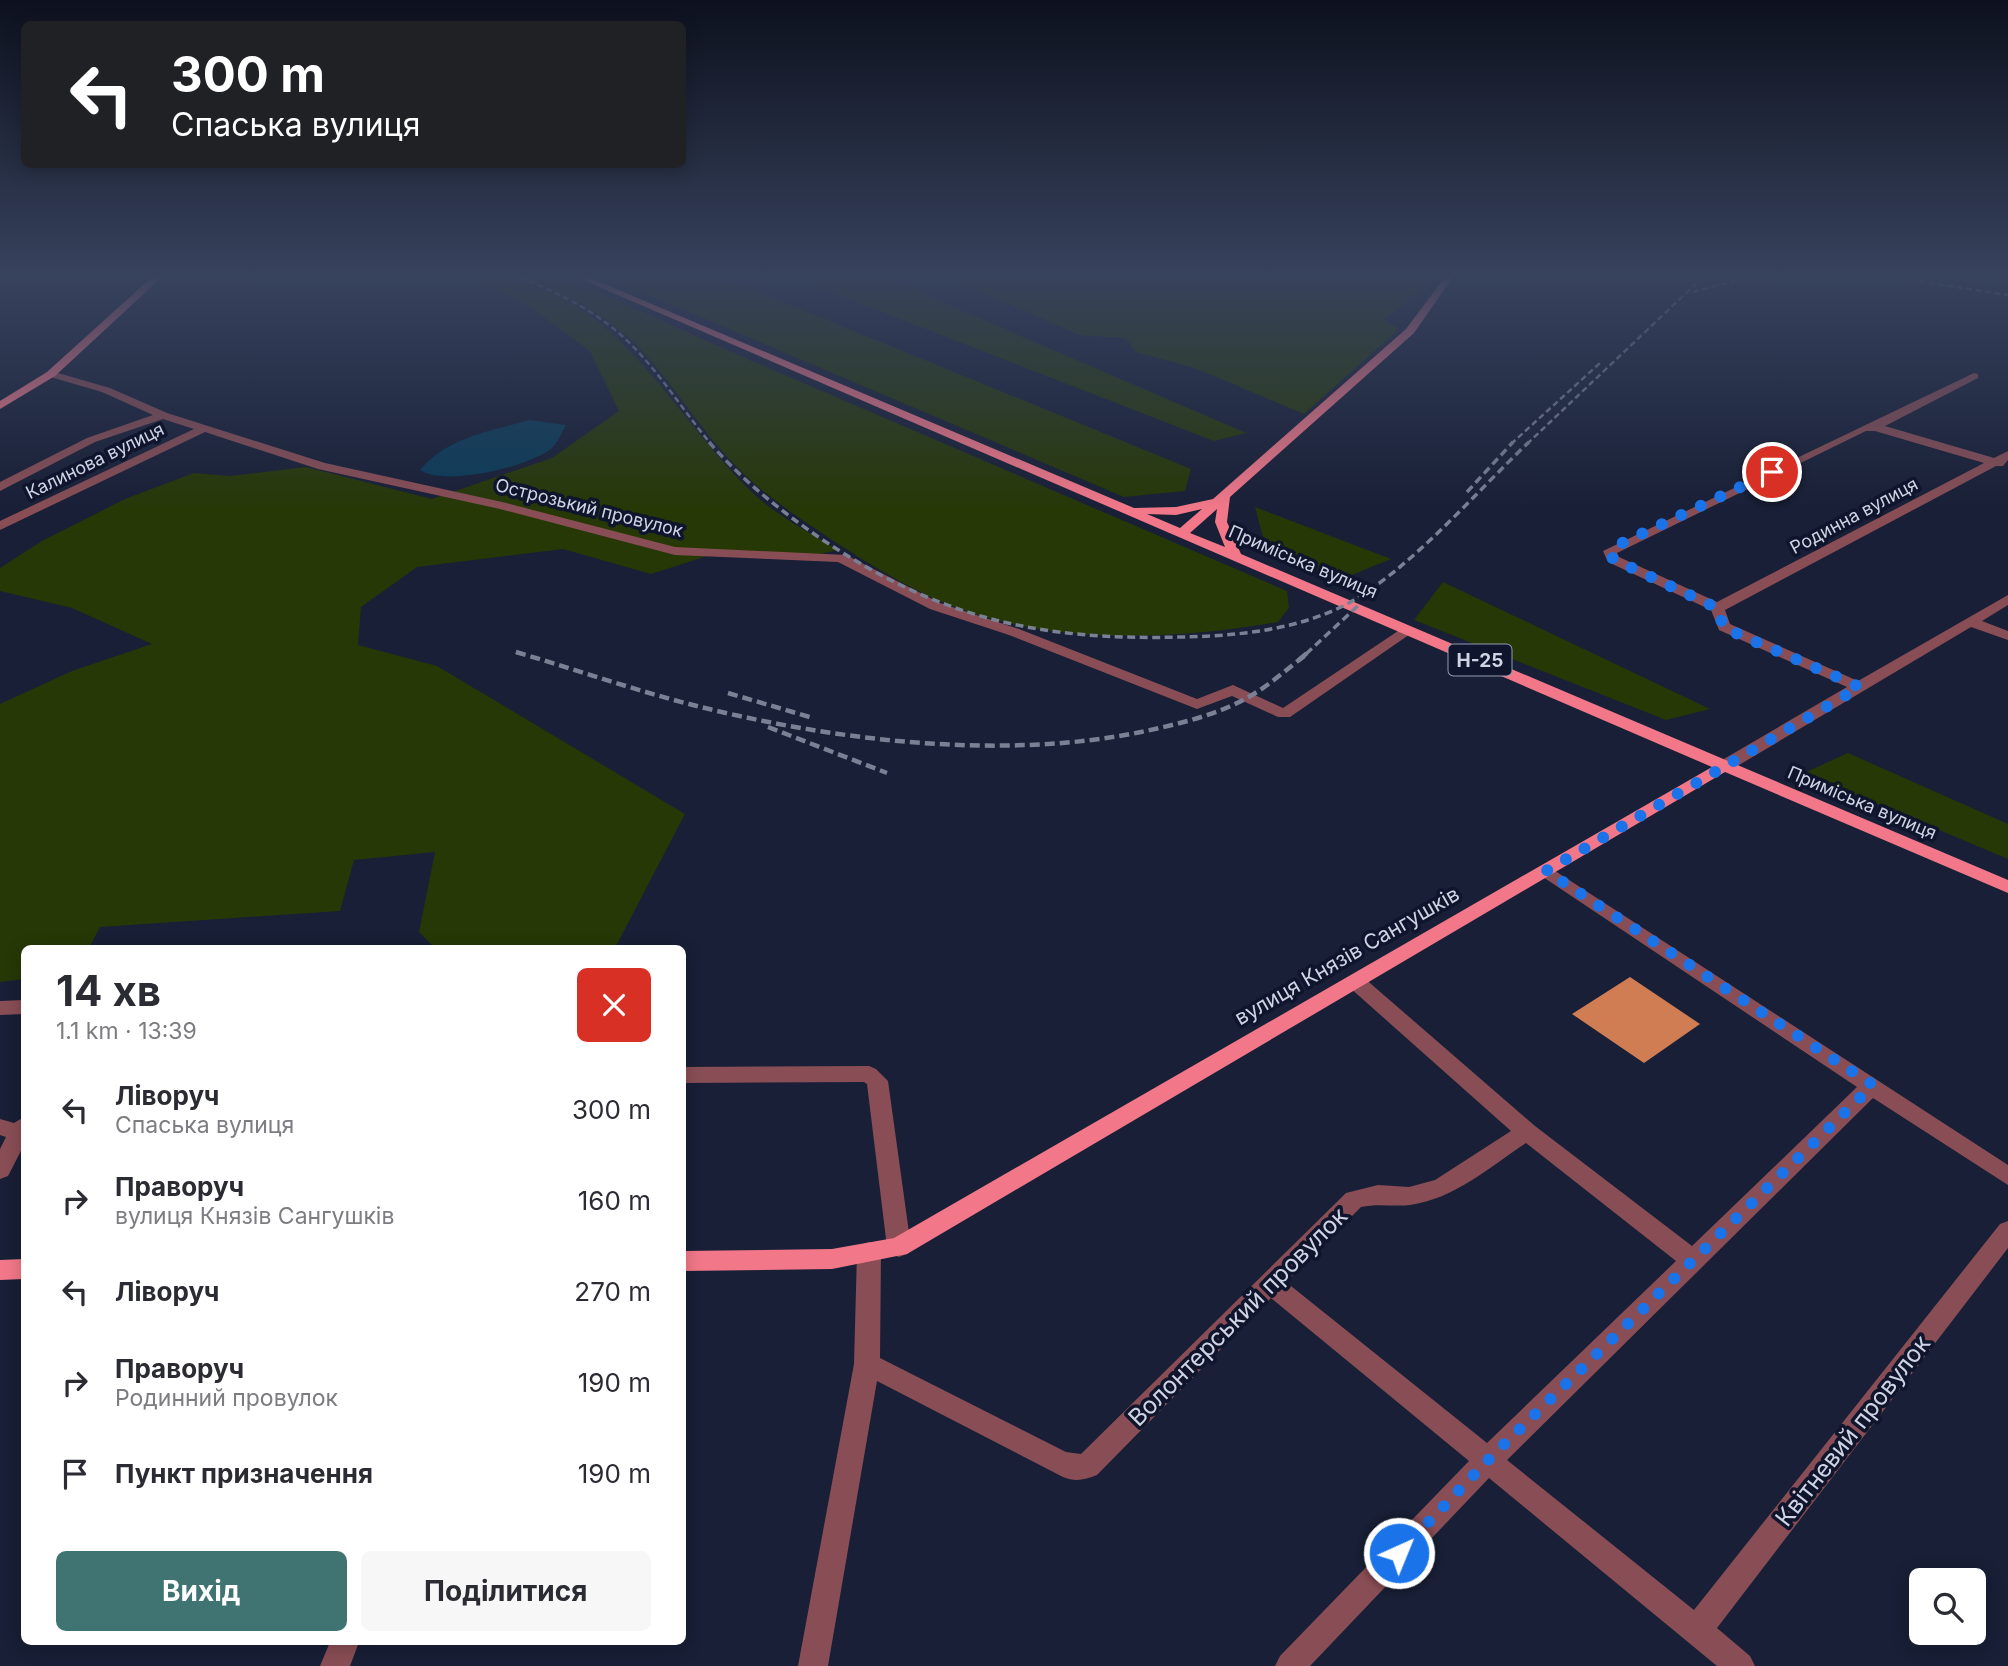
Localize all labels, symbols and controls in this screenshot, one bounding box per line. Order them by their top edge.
text: 300 m [171,45,325,104]
icon: left [56,49,147,140]
text: Спаська вулиця [171,105,420,144]
street label: Калинова вулиця [22,418,167,503]
pin [1742,442,1802,502]
icon: arrive [1753,453,1791,491]
street label: Родинна вулиця [1786,473,1921,558]
street label: Острозький провулок [493,474,685,541]
street label: Приміська вулиця [1226,521,1381,602]
road number: Н-25 [1448,645,1512,676]
street label: Приміська вулиця [1785,762,1940,843]
street label: вулиця Князів Сангушків [1230,881,1463,1030]
text: 14 хв [56,965,161,1016]
button: close [577,968,651,1042]
text: 1.1 km · 13:39 [56,1017,197,1045]
text: Ліворуч [115,1080,219,1111]
icon: left [56,1091,94,1129]
text: 300 m [572,1094,651,1125]
text: Спаська вулиця [115,1111,294,1139]
text: Праворуч [115,1171,244,1202]
icon: right [56,1182,94,1220]
text: 160 m [578,1185,651,1216]
street label: Волонтерський провулок [1122,1201,1353,1432]
text: вулиця Князів Сангушків [115,1202,394,1230]
icon: left [56,1273,94,1311]
text: Ліворуч [115,1276,219,1307]
text: 270 m [574,1276,651,1307]
street label: Квітневий провулок [1769,1329,1936,1532]
text: Праворуч [115,1353,244,1384]
icon: right [56,1364,94,1402]
text: 190 m [578,1367,651,1398]
text: Родинний провулок [115,1384,338,1412]
icon: arrive [56,1455,94,1493]
text: Пункт призначення [115,1458,373,1489]
text: 190 m [578,1458,651,1489]
position arrow [1362,1516,1436,1590]
button: Вихід [56,1551,347,1631]
button: Поділитися [361,1551,651,1631]
map controls [1909,1568,1986,1645]
button: search [1909,1568,1986,1645]

